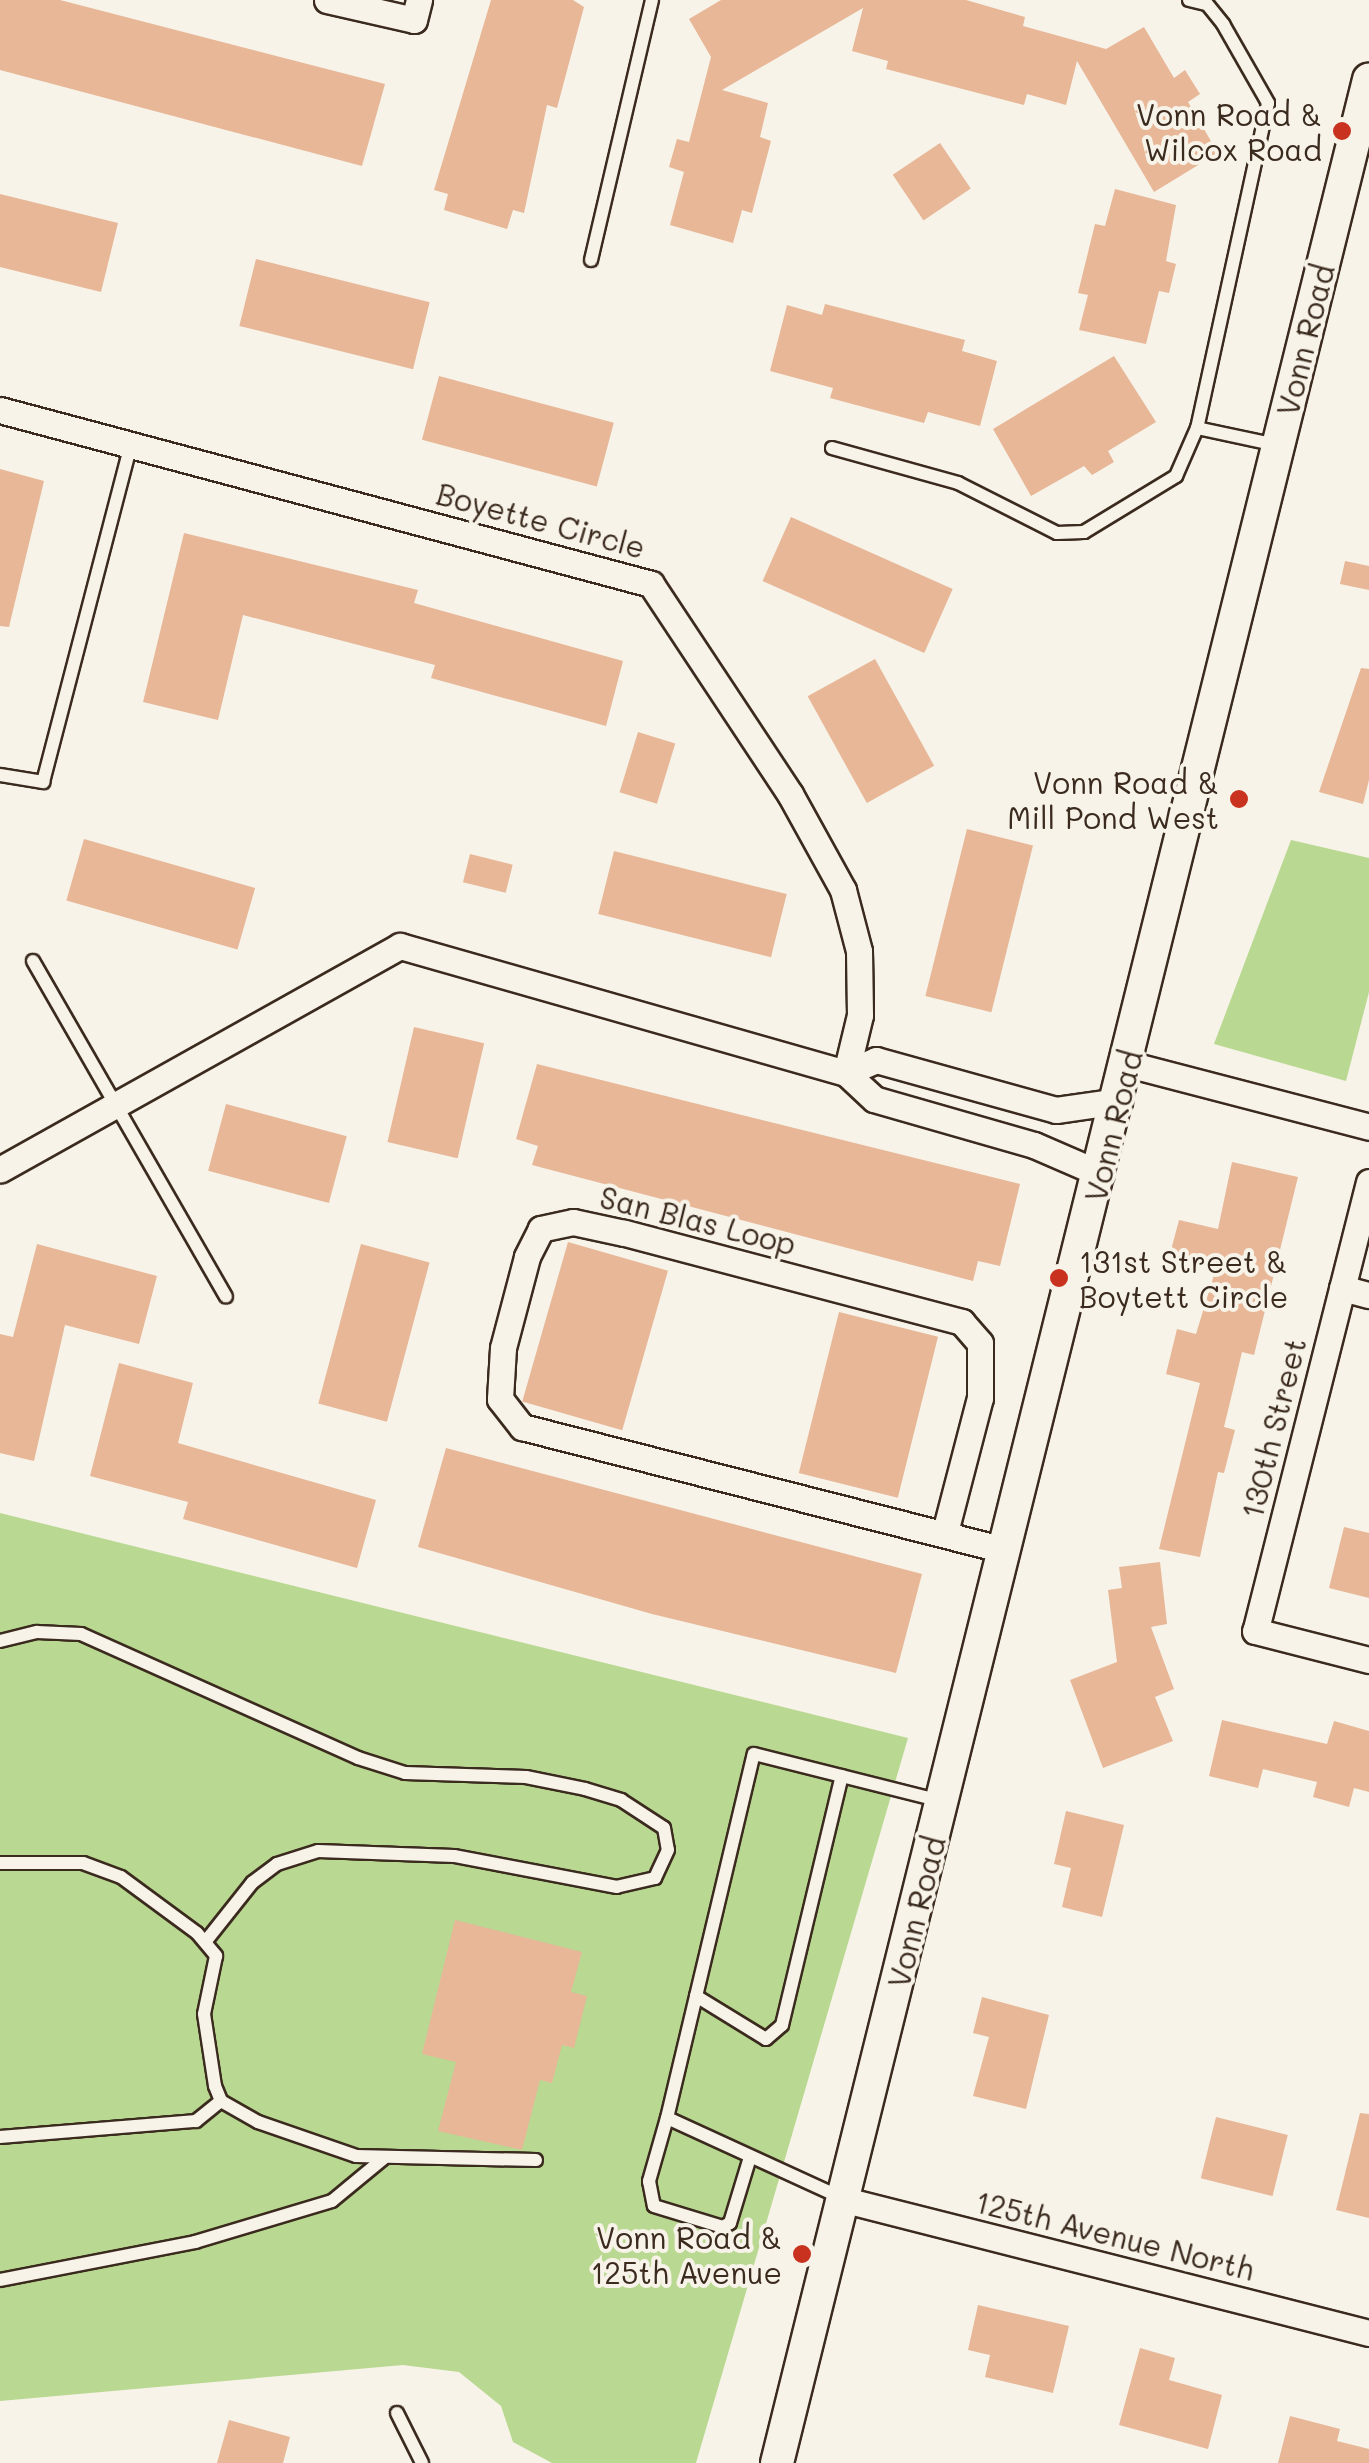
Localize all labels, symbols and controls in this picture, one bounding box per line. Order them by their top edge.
place label: Vonn Road & Wilcox Road [1136,96,1322,166]
marker: Vonn Road & Wilcox Road [1331,120,1353,142]
street label: Vonn Road [1269,261,1341,419]
street label: Boyette Circle [433,475,649,565]
place label: Vonn Road & Mill Pond West [1007,764,1219,834]
marker: Vonn Road & Mill Pond West [1228,788,1250,810]
street label: Vonn Road [1077,1047,1149,1205]
street label: San Blas Loop [596,1178,800,1262]
place label: 131st Street & Boytett Circle [1079,1243,1288,1314]
marker: 131st Street & Boytett Circle [1048,1267,1070,1289]
street label: 130th Street [1233,1334,1313,1522]
street label: Vonn Road [880,1833,952,1991]
street label: 125th Avenue North [972,2183,1258,2287]
place label: Vonn Road & 125th Avenue [591,2219,782,2290]
marker: Vonn Road & 125th Avenue [791,2243,813,2265]

